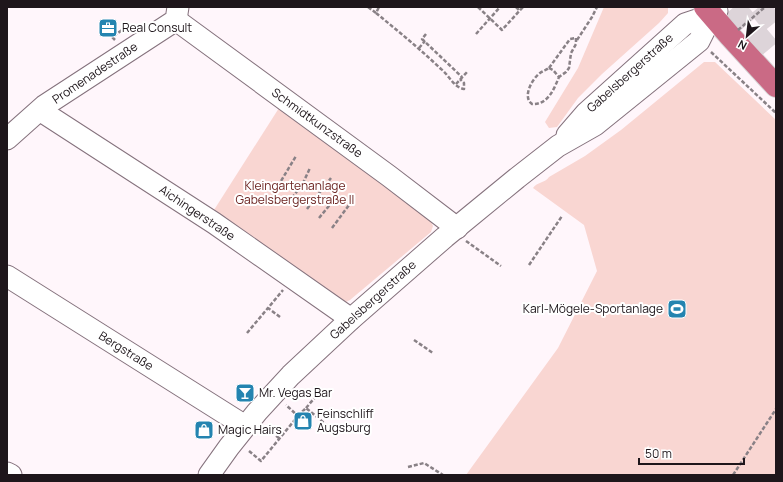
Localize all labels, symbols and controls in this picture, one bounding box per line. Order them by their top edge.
north arrow [727,16,767,56]
office icon: Real Consult [97,17,119,39]
place label: Real Consult [122,19,192,36]
street label: Gabelsbergerstraße [583,29,677,116]
text: N [735,37,749,54]
street label: Promenadestraße [49,38,141,107]
street label: Schmidtkunzstraße [268,84,366,161]
park label: Kleingartenanlage Gabelsbergerstraße II [236,177,354,208]
street label: Aichingerstraße [156,181,239,244]
street label: Gabelsbergerstraße [326,256,420,343]
sports icon: Karl-Mögele-Sportanlage [666,298,688,320]
place label: Karl-Mögele-Sportanlage [523,300,663,317]
street label: Bergstraße [96,327,157,374]
bar icon: Mr. Vegas Bar [234,382,256,404]
place label: Mr. Vegas Bar [259,384,333,401]
place label: Feinschliff Augsburg [317,405,373,436]
shop icon: Feinschliff Augsburg [292,410,314,432]
shop icon: Magic Hairs [193,419,215,441]
place label: Magic Hairs [218,421,282,438]
scale bar [639,440,744,466]
text: 50 m [645,445,672,462]

